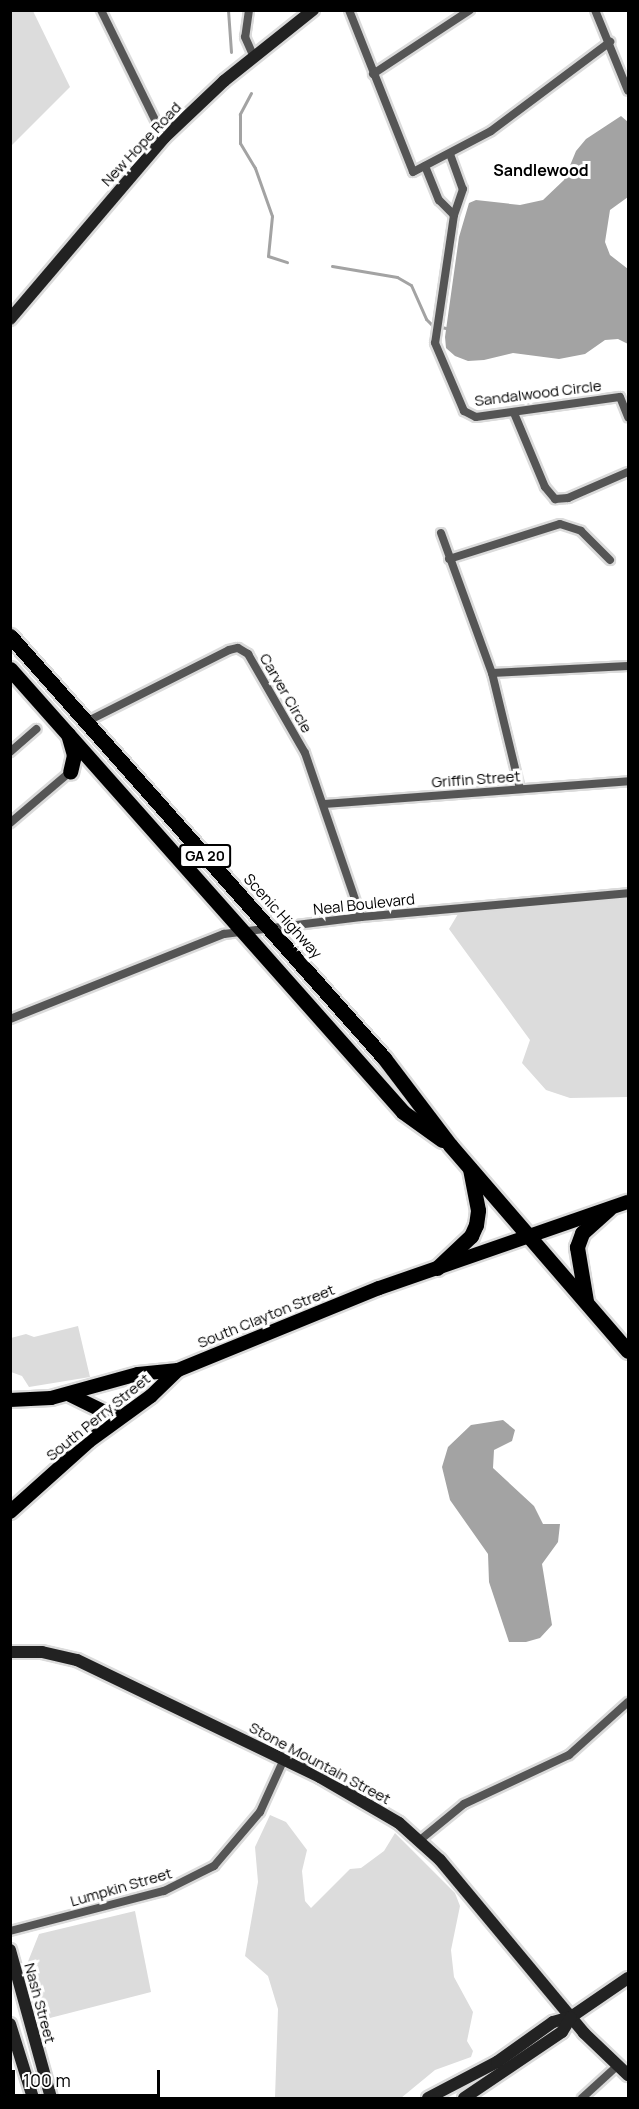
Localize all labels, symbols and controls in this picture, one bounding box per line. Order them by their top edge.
street label: New Hope Road [97,98,185,190]
district label: Sandlewood [493,160,589,180]
street label: Sandalwood Circle [473,376,603,410]
street label: Carver Circle [256,650,316,736]
street label: Griffin Street [431,767,521,791]
road number: GA 20 [178,845,232,867]
street label: Scenic Highway [240,870,326,962]
street label: Neal Boulevard [312,890,416,918]
street label: South Clayton Street [195,1280,337,1352]
street label: South Perry Street [42,1370,154,1464]
street label: Stone Mountain Street [246,1718,394,1808]
street label: Lumpkin Street [68,1864,174,1910]
street label: Nash Street [21,1961,59,2045]
scale bar [15,2058,164,2096]
text: 100 m [23,2068,71,2092]

